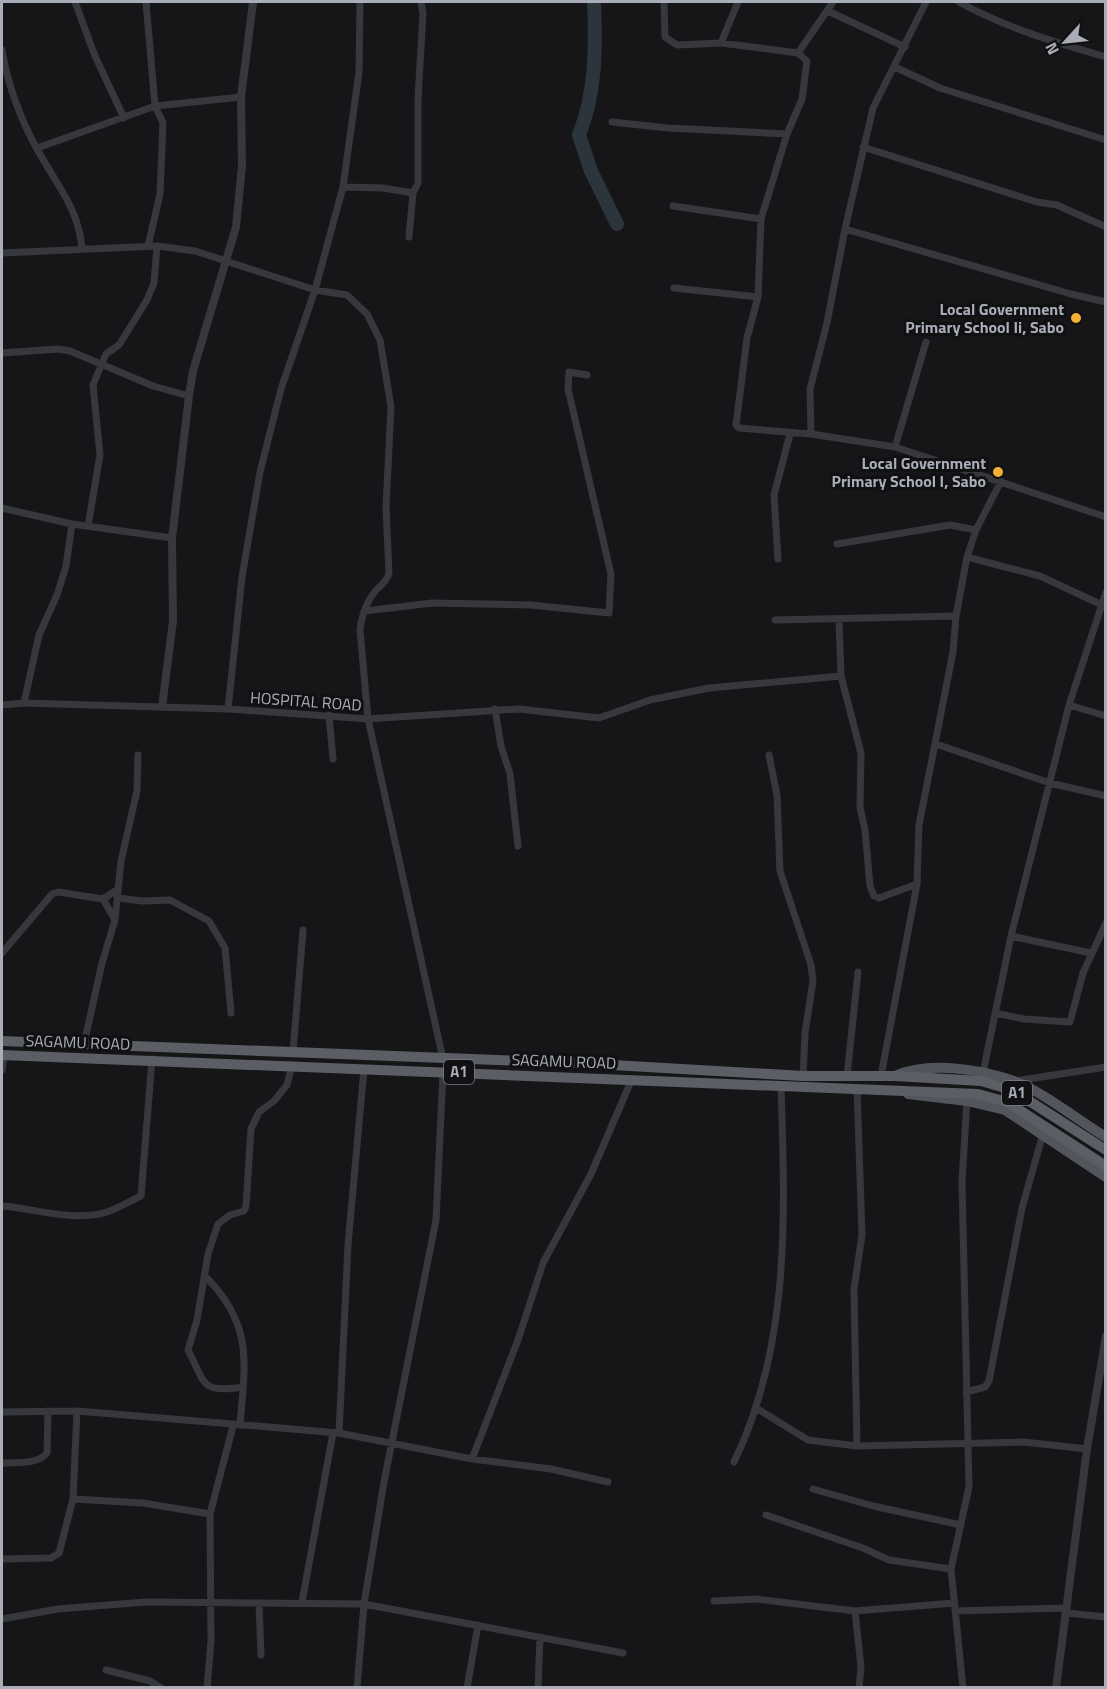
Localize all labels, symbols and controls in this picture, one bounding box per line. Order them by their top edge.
north arrow [1035,12,1095,72]
text: N [1038,38,1065,59]
place label: Local Government Primary School Ii, Sabo [905,297,1064,339]
marker: Local Government Primary School Ii, Sabo [1069,311,1083,325]
place label: Local Government Primary School I, Sabo [831,451,986,493]
marker: Local Government Primary School I, Sabo [991,465,1005,479]
street label: HOSPITAL ROAD [249,685,363,717]
street label: SAGAMU ROAD [25,1028,131,1056]
street label: SAGAMU ROAD [511,1047,617,1075]
road number: A1 [444,1060,474,1084]
road number: A1 [1002,1081,1032,1105]

